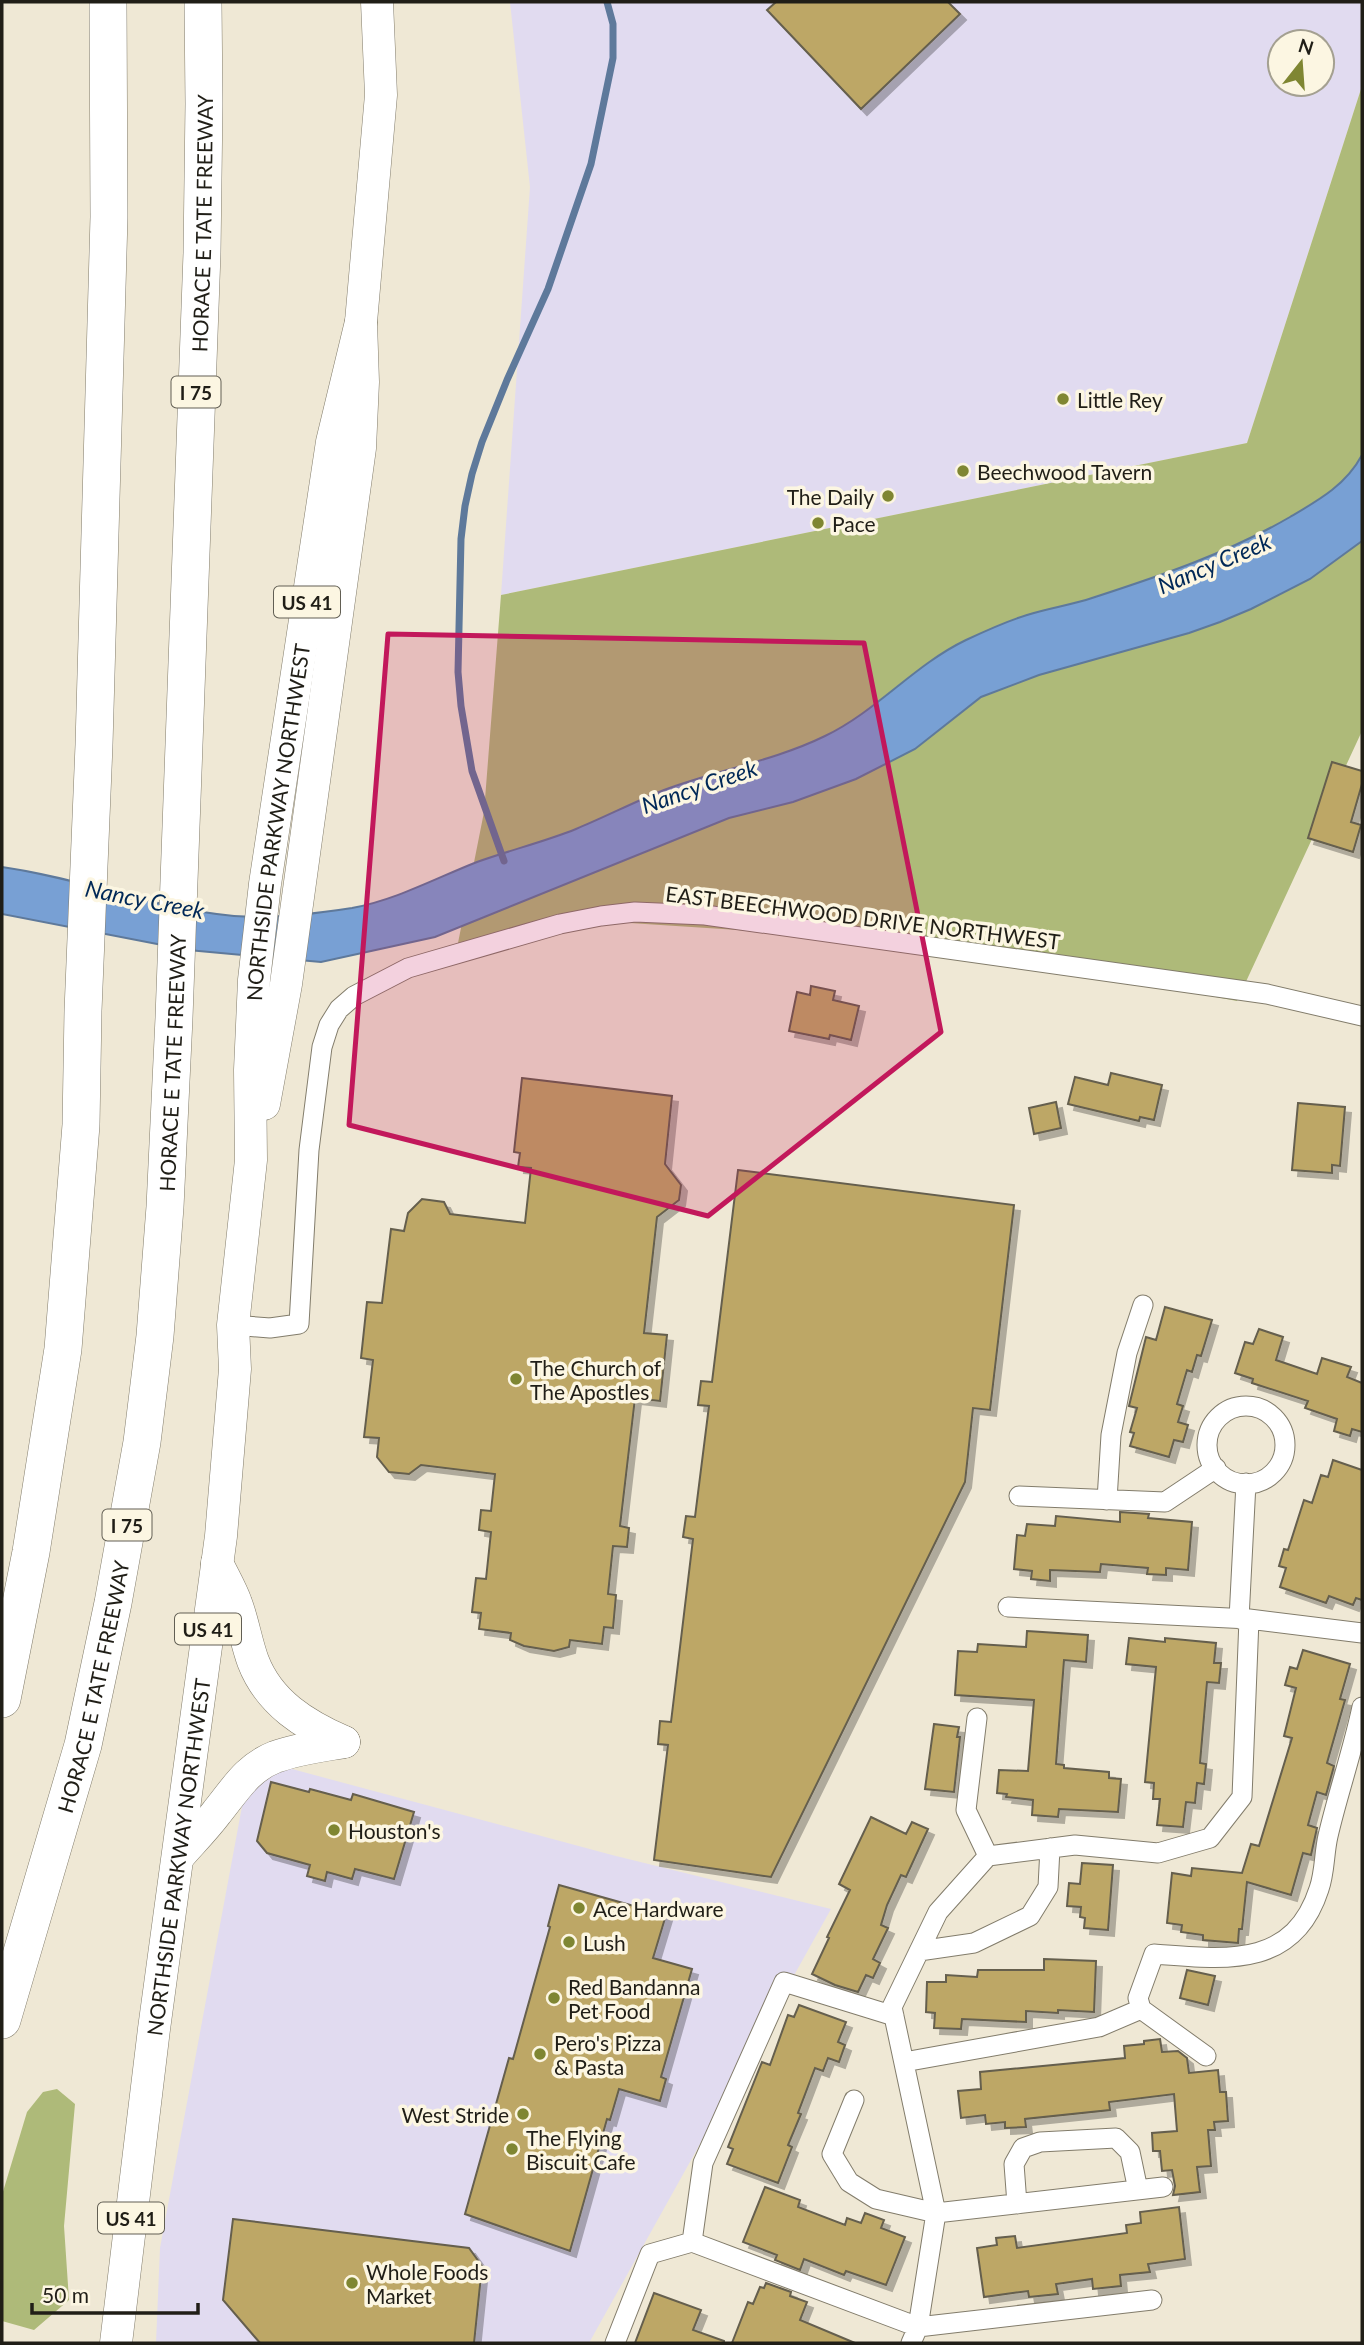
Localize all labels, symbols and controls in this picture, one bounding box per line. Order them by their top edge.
north arrow [1266,28,1336,98]
text: N [1296,33,1316,59]
street label: HORACE E TATE FREEWAY [186,93,217,353]
road number: I 75 [172,376,220,408]
place label: Little Rey [1077,387,1163,412]
marker: Little Rey [1055,391,1071,407]
place label: Beechwood Tavern [977,459,1152,484]
marker: Beechwood Tavern [955,463,971,479]
place label: The Daily [787,484,874,509]
marker: The Daily [880,488,896,504]
place label: Pace [832,511,876,536]
marker: Pace [810,515,826,531]
water label: Nancy Creek [1153,526,1276,599]
road number: US 41 [274,586,340,618]
street label: NORTHSIDE PARKWAY NORTHWEST [241,641,314,1001]
water label: Nancy Creek [637,753,762,819]
water label: Nancy Creek [83,874,208,924]
street label: EAST BEECHWOOD DRIVE NORTHWEST [664,880,1062,954]
street label: HORACE E TATE FREEWAY [153,933,190,1192]
place label: The Church of The Apostles [530,1355,662,1404]
marker: The Church of The Apostles [508,1371,524,1387]
road number: I 75 [102,1510,152,1540]
street label: HORACE E TATE FREEWAY [51,1557,133,1815]
road number: US 41 [175,1614,241,1644]
street label: NORTHSIDE PARKWAY NORTHWEST [141,1676,214,2037]
place label: Houston's [348,1818,441,1843]
marker: Houston's [326,1822,342,1838]
place label: Ace Hardware [593,1896,724,1921]
marker: Ace Hardware [571,1900,587,1916]
place label: Lush [583,1930,626,1955]
marker: Lush [561,1934,577,1950]
place label: Red Bandanna Pet Food [568,1974,700,2023]
marker: Red Bandanna Pet Food [546,1990,562,2006]
place label: Pero's Pizza & Pasta [554,2030,661,2079]
marker: Pero's Pizza & Pasta [532,2046,548,2062]
place label: West Stride [401,2102,509,2127]
marker: West Stride [515,2106,531,2122]
place label: The Flying Biscuit Cafe [526,2125,636,2174]
marker: The Flying Biscuit Cafe [504,2141,520,2157]
road number: US 41 [98,2202,164,2234]
place label: Whole Foods Market [366,2259,488,2308]
scale bar [32,2272,198,2316]
marker: Whole Foods Market [344,2275,360,2291]
text: 50 m [42,2282,89,2307]

